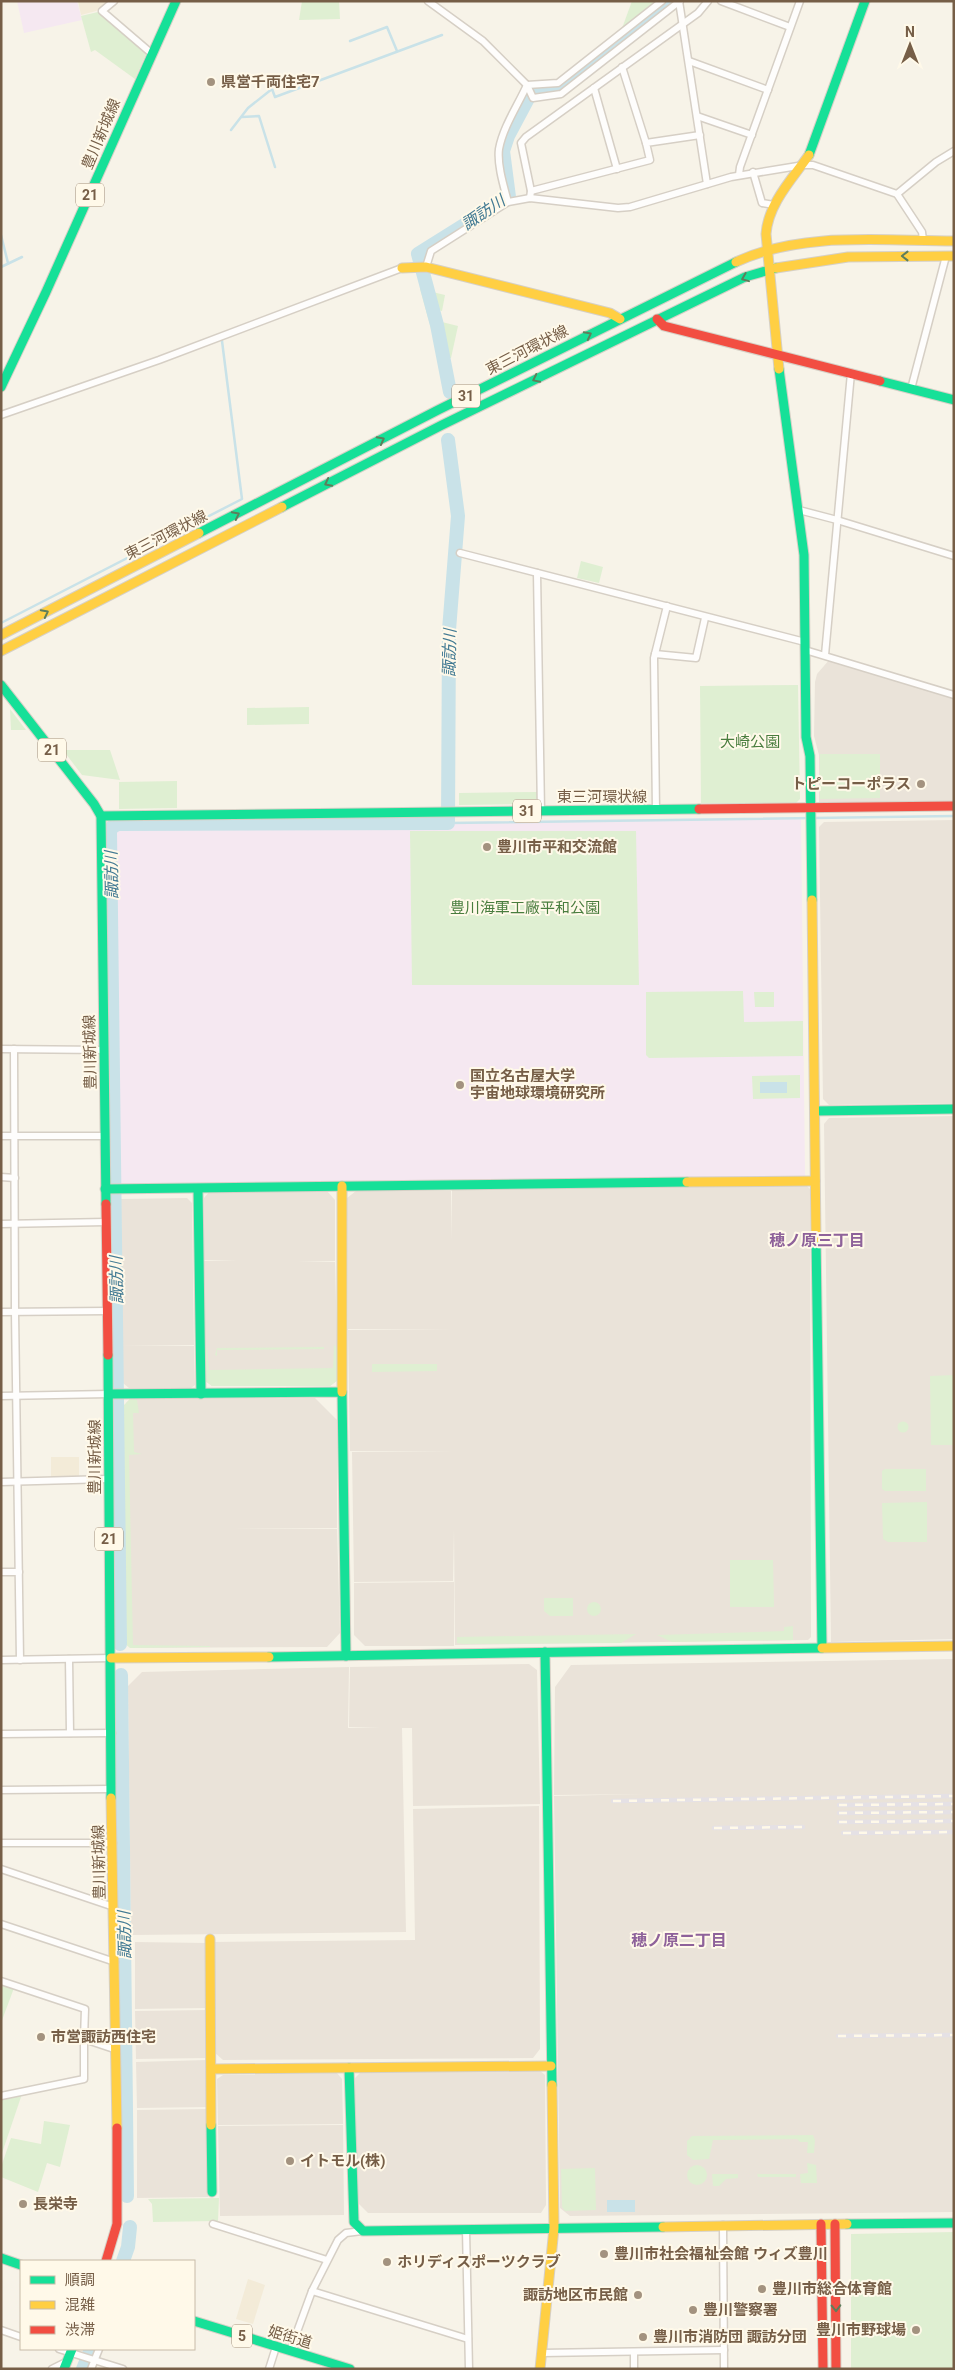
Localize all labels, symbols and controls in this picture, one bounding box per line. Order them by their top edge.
north arrow [885,20,935,70]
text: N [905,24,915,40]
place label: 県営千両住宅7 [221,73,320,91]
marker: 県営千両住宅7 [205,76,217,88]
street label: 豊川新城線 [78,96,124,172]
road number: 21 [76,184,104,206]
water label: 諏訪川 [458,190,510,234]
one-way arrow [901,251,908,261]
one-way arrow [741,271,750,282]
street label: 東三河環状線 [483,322,571,378]
one-way arrow [583,331,592,341]
one-way arrow [532,372,541,383]
road number: 31 [452,384,480,408]
one-way arrow [375,437,384,447]
one-way arrow [324,477,333,487]
street label: 東三河環状線 [122,507,210,563]
one-way arrow [231,511,240,521]
one-way arrow [40,609,49,619]
water label: 諏訪川 [440,627,459,677]
park label: 大崎公園 [720,733,780,751]
road number: 21 [38,738,66,762]
place label: トピーコーポラス [791,775,911,793]
marker: トピーコーポラス [915,778,927,790]
street label: 東三河環状線 [557,788,647,806]
road number: 31 [513,799,541,822]
place label: 豊川市平和交流館 [497,838,617,856]
marker: 豊川市平和交流館 [481,841,493,853]
water label: 諏訪川 [102,849,121,899]
park label: 豊川海軍工廠平和公園 [450,899,600,917]
street label: 豊川新城線 [80,1014,100,1090]
place label: 国立名古屋大学 宇宙地球環境研究所 [470,1067,605,1102]
marker: 国立名古屋大学 宇宙地球環境研究所 [454,1079,466,1091]
district label: 穂ノ原三丁目 [769,1231,865,1250]
water label: 諏訪川 [107,1254,126,1304]
street label: 豊川新城線 [86,1419,104,1495]
road number: 21 [95,1528,123,1550]
street label: 豊川新城線 [89,1824,109,1900]
water label: 諏訪川 [115,1909,134,1959]
district label: 穂ノ原二丁目 [631,1931,727,1950]
place label: 市営諏訪西住宅 [51,2028,156,2046]
marker: 市営諏訪西住宅 [35,2031,47,2043]
place label: イトモル(株) [300,2152,386,2170]
marker: イトモル(株) [284,2155,296,2167]
place label: 長栄寺 [33,2195,78,2213]
marker: 長栄寺 [17,2198,29,2210]
place label: 豊川市社会福祉会館 ウィズ豊川 [614,2245,828,2263]
marker: 豊川市社会福祉会館 ウィズ豊川 [598,2248,610,2260]
place label: ホリディスポーツクラブ [397,2253,561,2271]
marker: ホリディスポーツクラブ [381,2256,393,2268]
legend [20,2260,195,2350]
text: 順調 [65,2271,95,2289]
place label: 豊川市総合体育館 [772,2280,892,2298]
marker: 豊川市総合体育館 [756,2283,768,2295]
place label: 諏訪地区市民館 [523,2286,628,2304]
marker: 諏訪地区市民館 [632,2289,644,2301]
text: 混雑 [65,2296,95,2314]
place label: 豊川警察署 [703,2301,778,2319]
marker: 豊川警察署 [687,2304,699,2316]
one-way arrow [831,2304,841,2312]
text: 渋滞 [65,2321,95,2339]
place label: 豊川市野球場 [816,2321,906,2339]
street label: 姫街道 [266,2322,314,2352]
road number: 5 [232,2324,252,2348]
marker: 豊川市野球場 [910,2324,922,2336]
place label: 豊川市消防団 諏訪分団 [653,2328,807,2346]
marker: 豊川市消防団 諏訪分団 [637,2331,649,2343]

